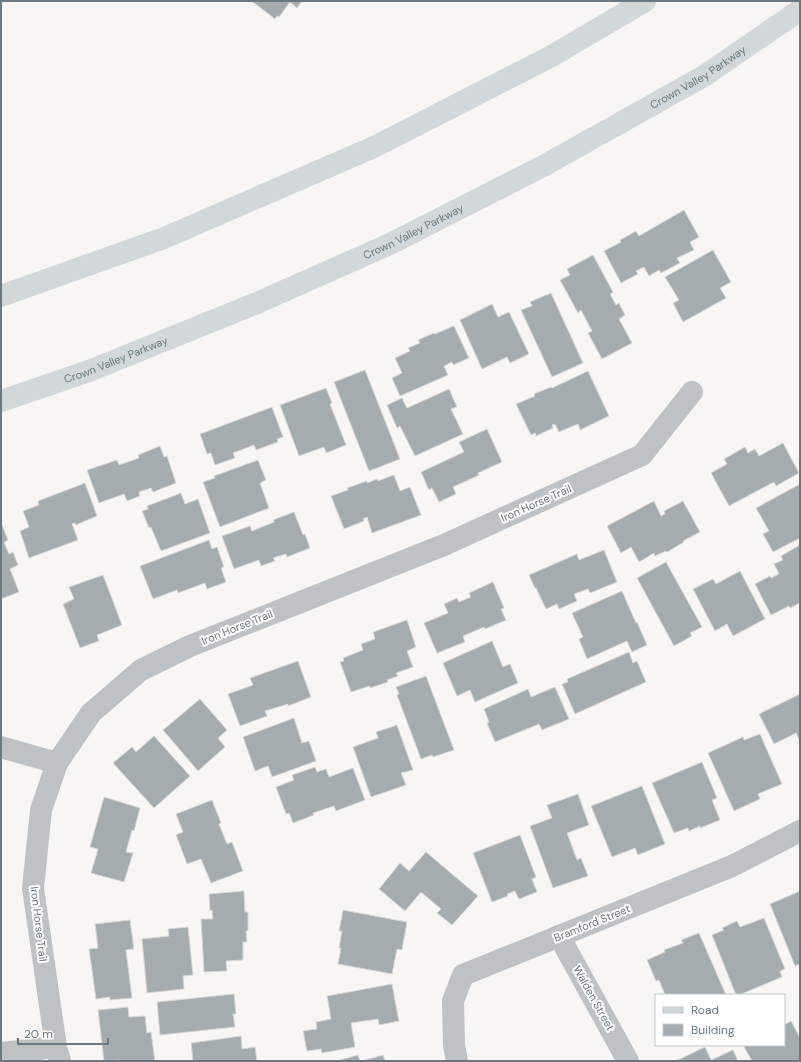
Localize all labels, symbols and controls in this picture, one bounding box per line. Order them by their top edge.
street label: Crown Valley Parkway [647,42,749,112]
street label: Crown Valley Parkway [361,201,466,262]
street label: Crown Valley Parkway [62,333,170,386]
street label: Iron Horse Trail [499,481,573,525]
street label: Iron Horse Trail [199,606,275,648]
street label: Iron Horse Trail [27,886,51,962]
street label: Bramford Street [552,901,632,945]
street label: Walden Street [570,963,618,1033]
legend [655,994,785,1046]
text: Road [691,1002,719,1018]
scale bar [18,1020,108,1046]
text: Building [691,1022,735,1038]
text: 20 m [24,1026,53,1042]

